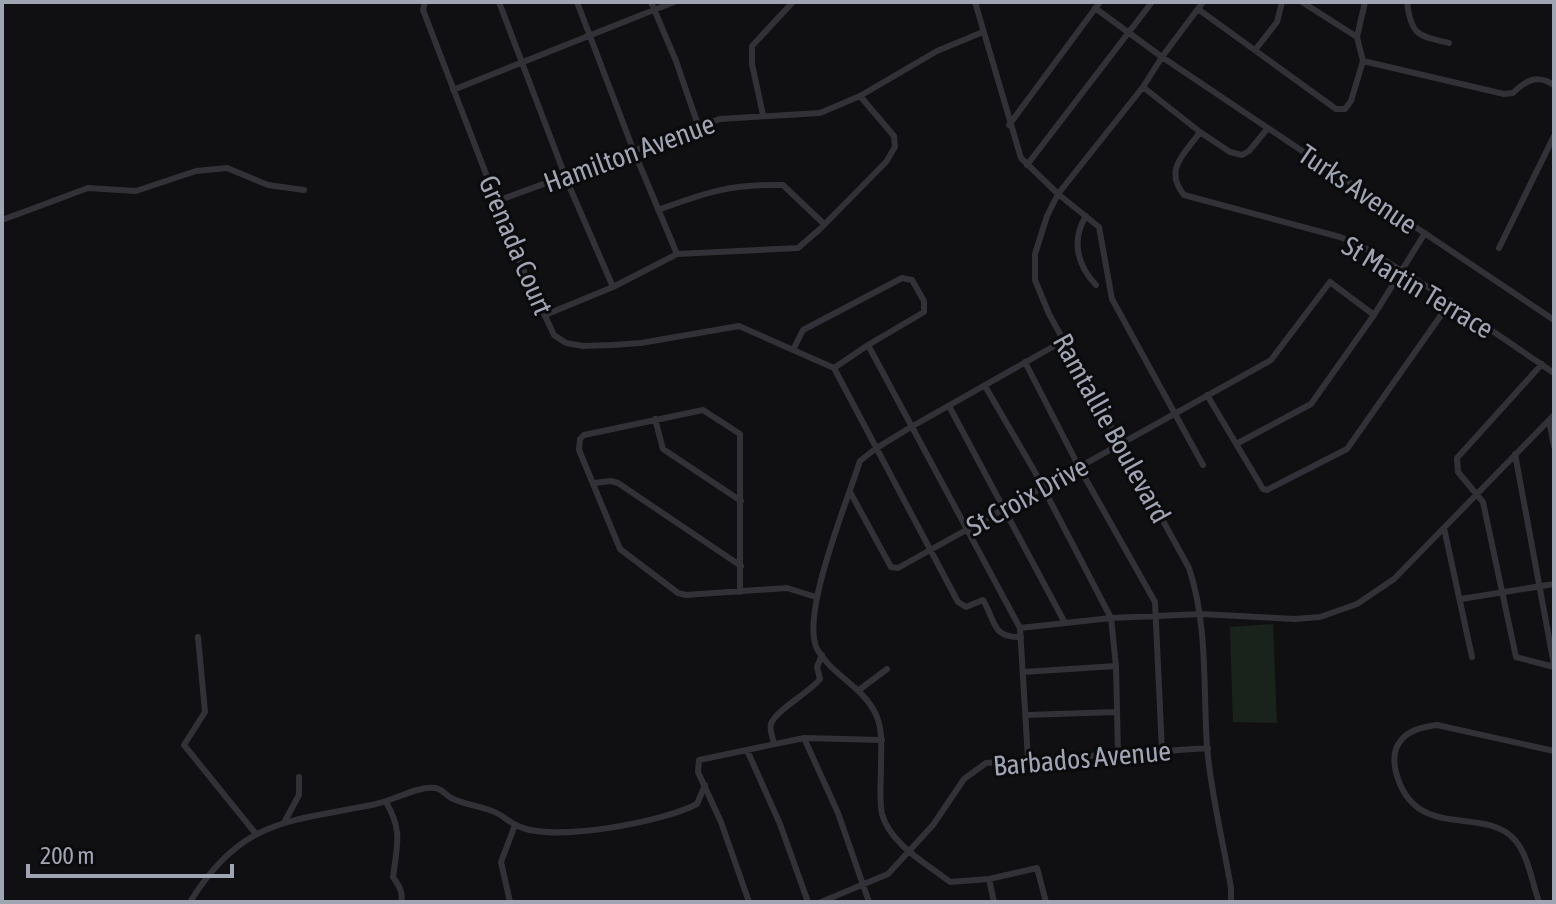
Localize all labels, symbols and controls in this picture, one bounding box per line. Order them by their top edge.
street label: Hamilton Avenue [539,107,719,199]
street label: Turks Avenue [1293,138,1423,240]
street label: Grenada Court [472,171,560,319]
street label: St Martin Terrace [1337,229,1499,345]
street label: Ramtallie Boulevard [1047,328,1177,528]
street label: St Croix Drive [961,450,1093,542]
street label: Barbados Avenue [992,734,1172,782]
scale bar [28,828,232,878]
text: 200 m [40,842,94,869]

